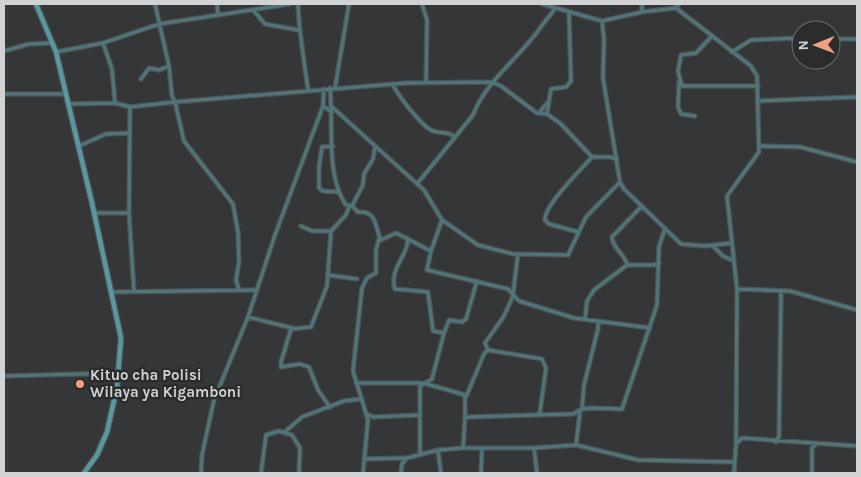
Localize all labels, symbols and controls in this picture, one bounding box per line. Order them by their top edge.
north arrow [791,20,841,70]
text: N [795,40,812,50]
place label: Kituo cha Polisi Wilaya ya Kigamboni [90,366,241,401]
marker: Kituo cha Polisi Wilaya ya Kigamboni [74,378,86,390]

